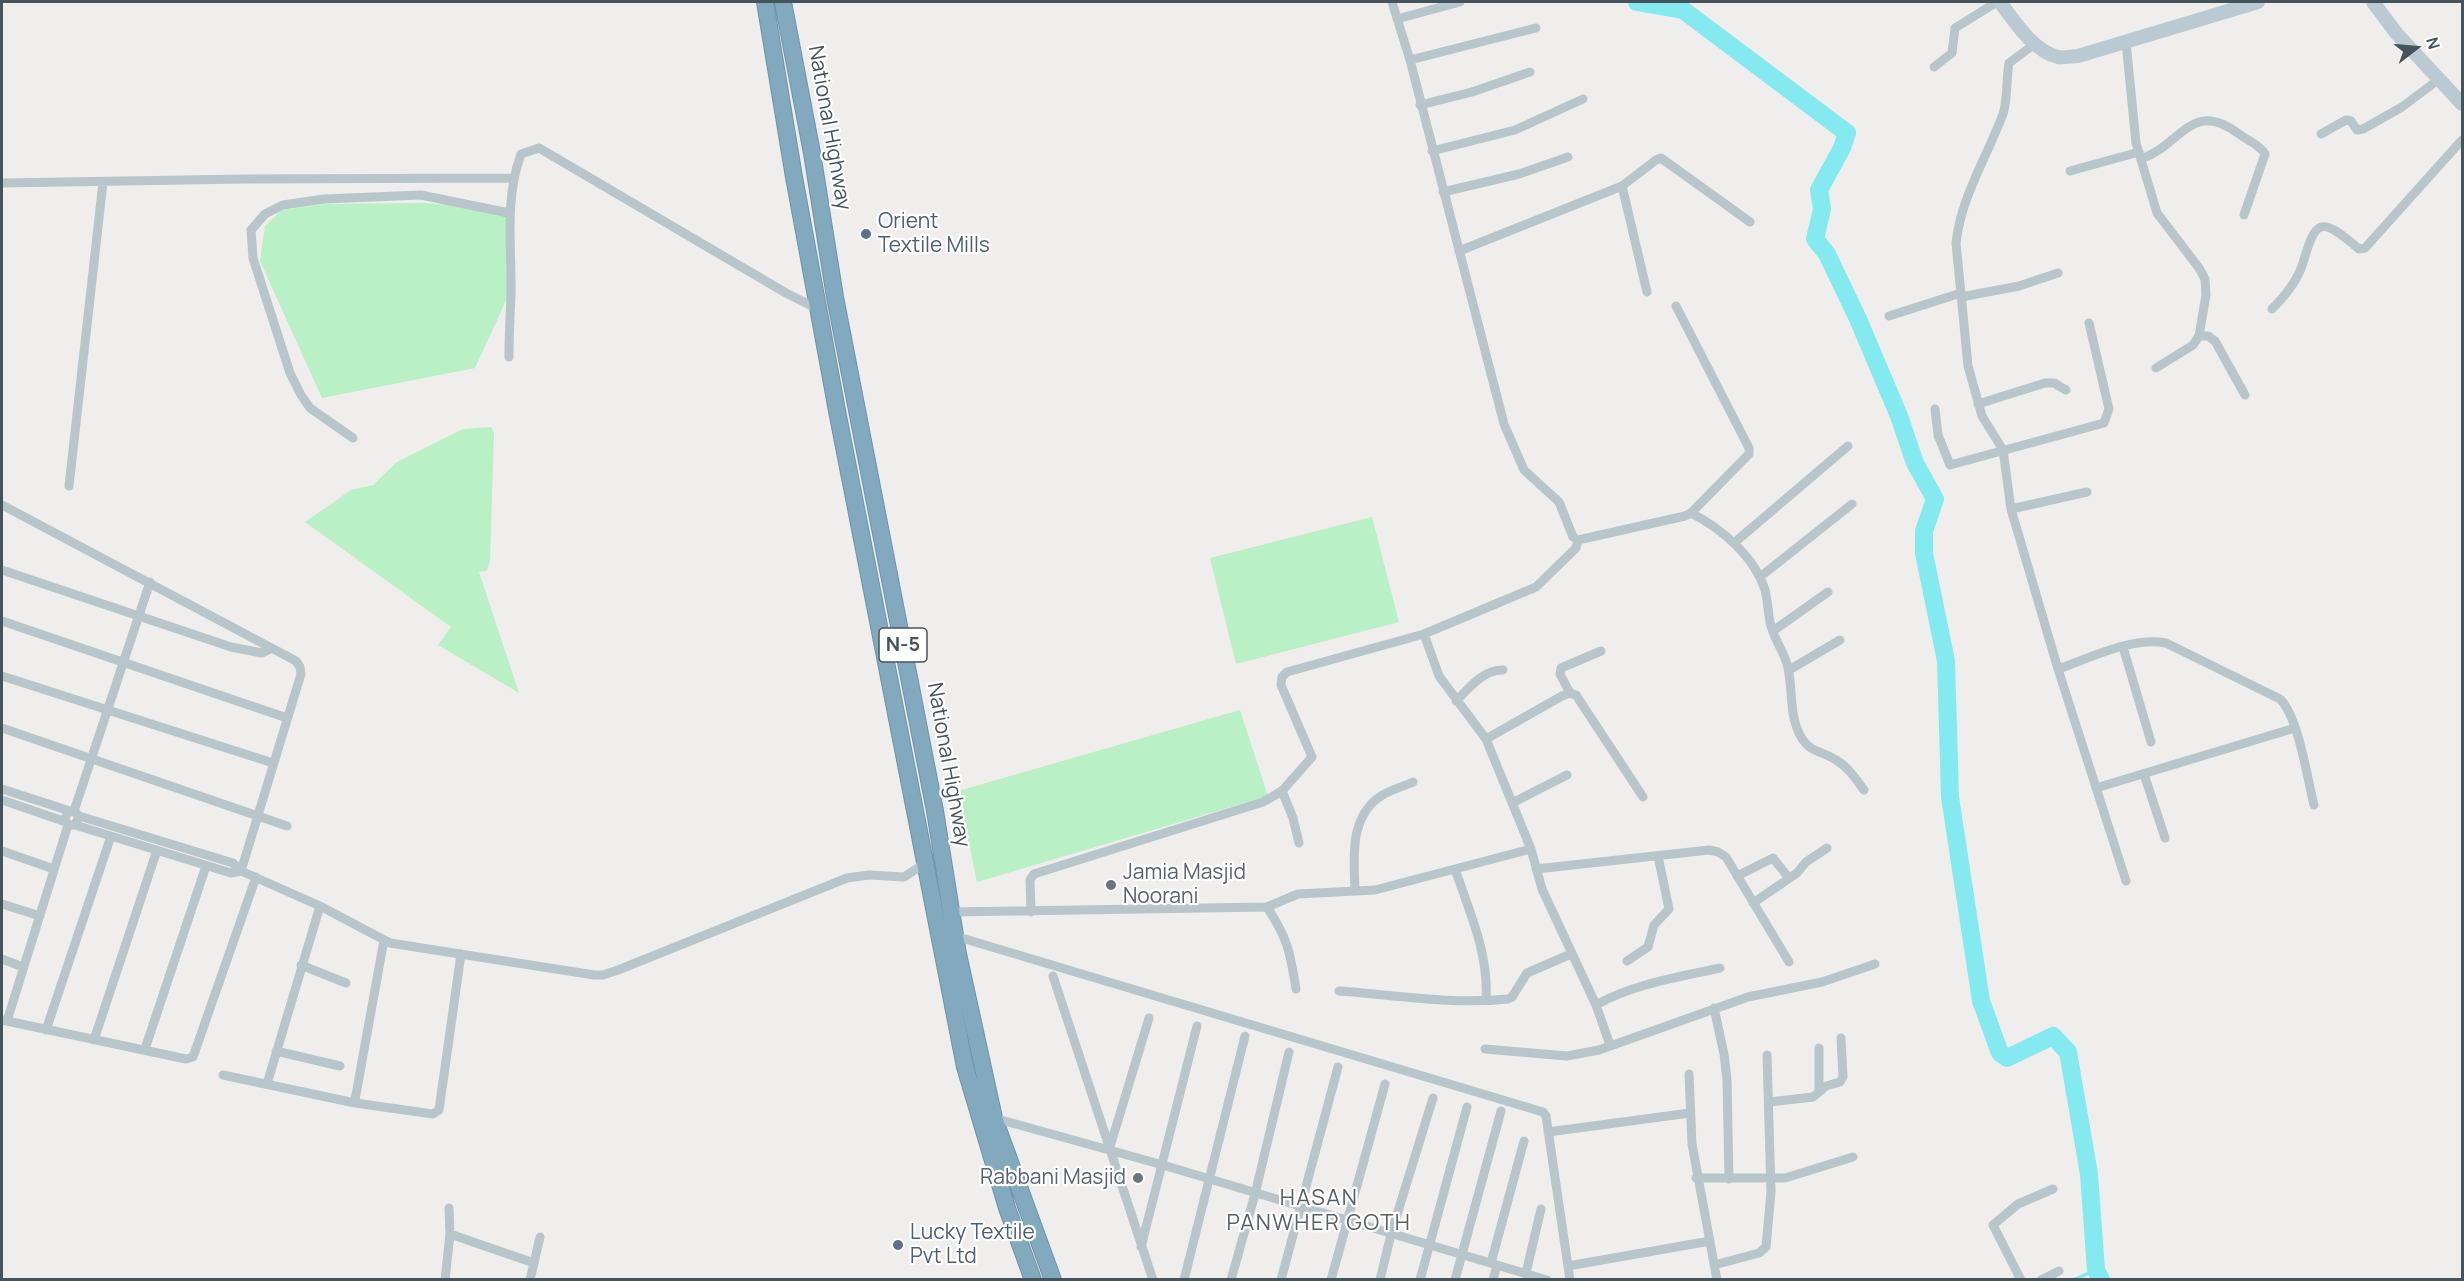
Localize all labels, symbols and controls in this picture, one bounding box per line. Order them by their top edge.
north arrow [2386,18,2446,78]
text: N [2421,34,2445,52]
street label: National Highway [802,44,856,212]
place label: Orient Textile Mills [878,209,990,259]
marker: Orient Textile Mills [859,227,873,241]
road number: N-5 [879,628,927,662]
street label: National Highway [921,681,975,849]
place label: Jamia Masjid Noorani [1123,860,1246,910]
marker: Jamia Masjid Noorani [1104,878,1118,892]
place label: Rabbani Masjid [980,1165,1126,1191]
marker: Rabbani Masjid [1131,1171,1145,1185]
district label: HASAN PANWHER GOTH [1227,1186,1411,1238]
place label: Lucky Textile Pvt Ltd [910,1220,1035,1270]
marker: Lucky Textile Pvt Ltd [891,1238,905,1252]

